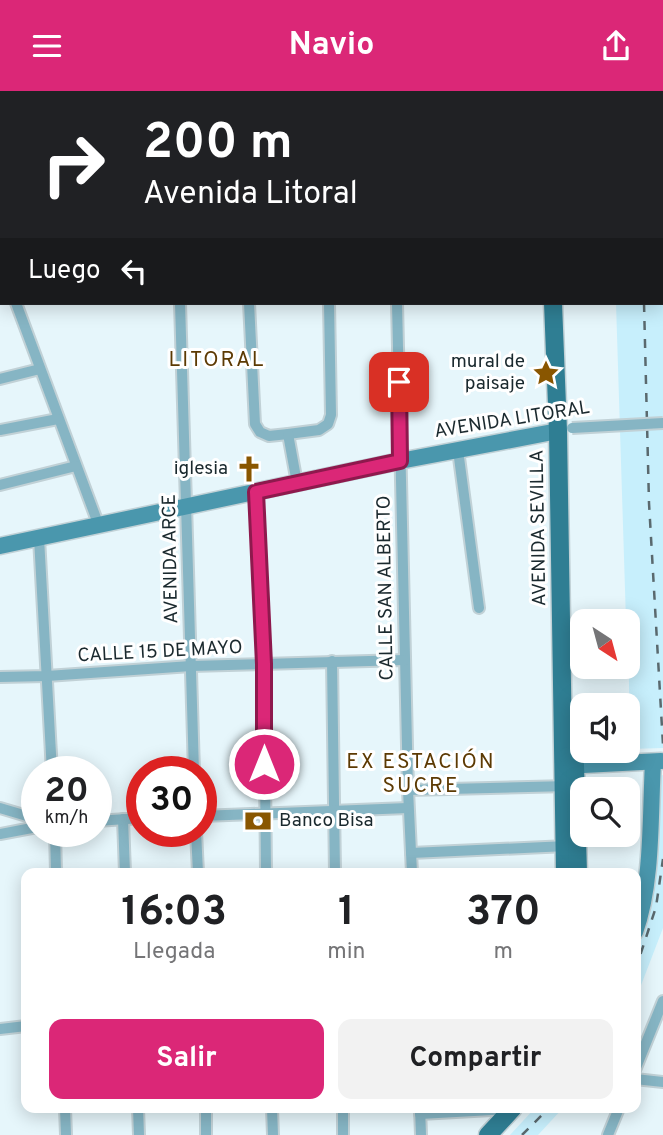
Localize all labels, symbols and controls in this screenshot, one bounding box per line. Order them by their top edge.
text: Navio [289,26,374,66]
icon: menu [28,27,66,65]
icon: share [597,27,635,65]
text: 200 m [143,114,293,176]
icon: right [28,119,119,210]
text: Avenida Litoral [143,175,358,215]
icon: left [115,252,153,290]
text: Luego [28,255,101,288]
district label: LITORAL [168,347,266,374]
place label: mural de paisaje [451,350,525,396]
pin [369,352,429,412]
place icon: mural de paisaje [531,358,561,388]
icon: arrive [380,363,418,401]
street label: AVENIDA LITORAL [433,396,592,444]
street label: AVENIDA SEVILLA [526,450,552,606]
church icon: iglesia [234,454,264,484]
place label: iglesia [174,457,228,481]
street label: AVENIDA ARCE [158,494,184,624]
street label: CALLE SAN ALBERTO [372,495,400,681]
north arrow [570,609,640,679]
map controls [570,609,640,847]
street label: CALLE 15 DE MAYO [77,636,243,668]
button: sound [570,693,640,763]
position arrow [227,727,301,801]
district label: EX ESTACIÓN SUCRE [346,748,496,800]
speed limit sign: 30 [126,756,217,847]
text: 20 [44,770,89,814]
button: search [570,777,640,847]
bank icon: Banco Bisa [243,806,273,836]
text: km/h [45,807,88,830]
place label: Banco Bisa [279,809,374,833]
text: 16:03 [121,887,227,940]
text: 1 [338,887,355,940]
text: 370 [466,887,541,940]
text: Llegada [133,938,215,967]
text: min [327,938,366,967]
text: m [494,938,513,967]
button: Salir [49,1019,324,1099]
button: Compartir [338,1019,613,1099]

